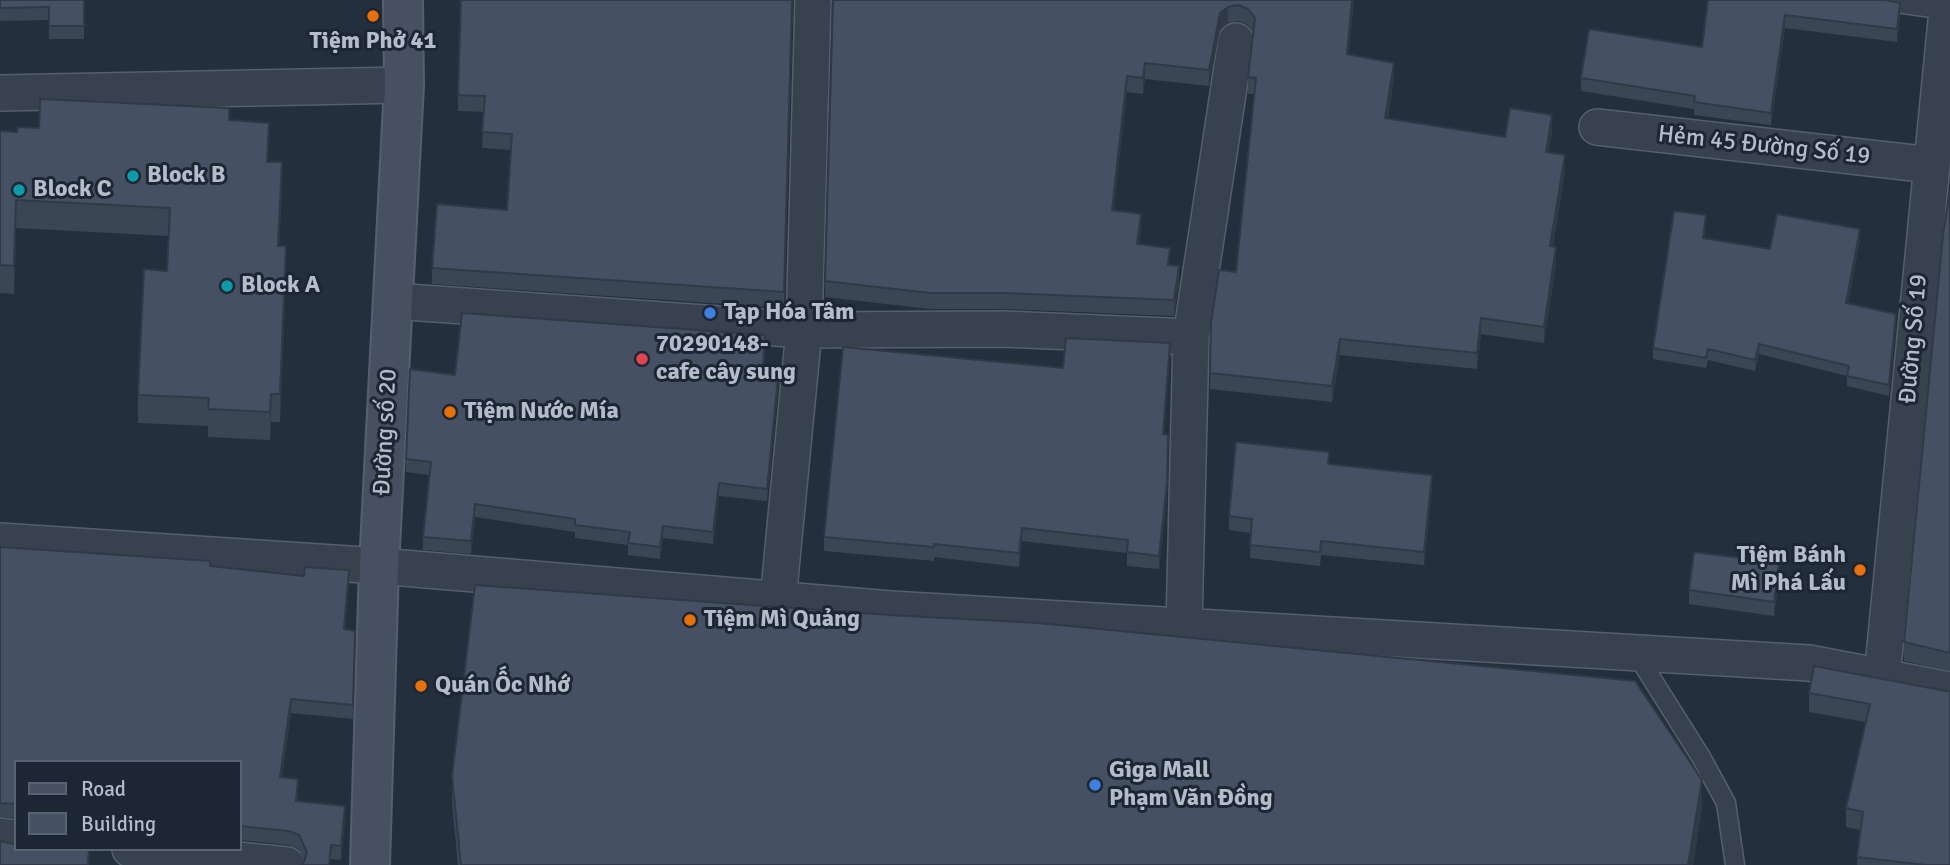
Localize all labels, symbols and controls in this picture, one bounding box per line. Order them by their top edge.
marker: Tiệm Phở 41 [365,8,381,24]
place label: Tiệm Phở 41 [310,28,436,56]
street label: Hẻm 45 Đường Số 19 [1656,121,1872,171]
place label: Block B [147,162,226,190]
marker: Block B [125,168,141,184]
place label: Block C [33,176,111,204]
marker: Block C [11,182,27,198]
place label: Block A [241,272,320,300]
street label: Đường Số 19 [1894,273,1934,405]
marker: Block A [219,278,235,294]
place label: Tạp Hóa Tâm [724,299,854,327]
marker: Tạp Hóa Tâm [702,305,718,321]
place label: 70290148- cafe cây sung [656,331,796,387]
marker: 70290148- cafe cây sung [634,351,650,367]
street label: Đường số 20 [368,368,404,496]
place label: Tiệm Nước Mía [464,398,619,426]
marker: Tiệm Nước Mía [442,404,458,420]
place label: Tiệm Bánh Mì Phá Lấu [1731,542,1846,598]
marker: Tiệm Bánh Mì Phá Lấu [1852,562,1868,578]
place label: Tiệm Mì Quảng [704,606,860,634]
marker: Tiệm Mì Quảng [682,612,698,628]
place label: Quán Ốc Nhớ [435,672,570,700]
marker: Quán Ốc Nhớ [413,678,429,694]
place label: Giga Mall Phạm Văn Đồng [1109,757,1272,813]
legend [14,760,242,851]
text: Road [81,776,126,802]
marker: Giga Mall Phạm Văn Đồng [1087,777,1103,793]
text: Building [81,811,156,837]

